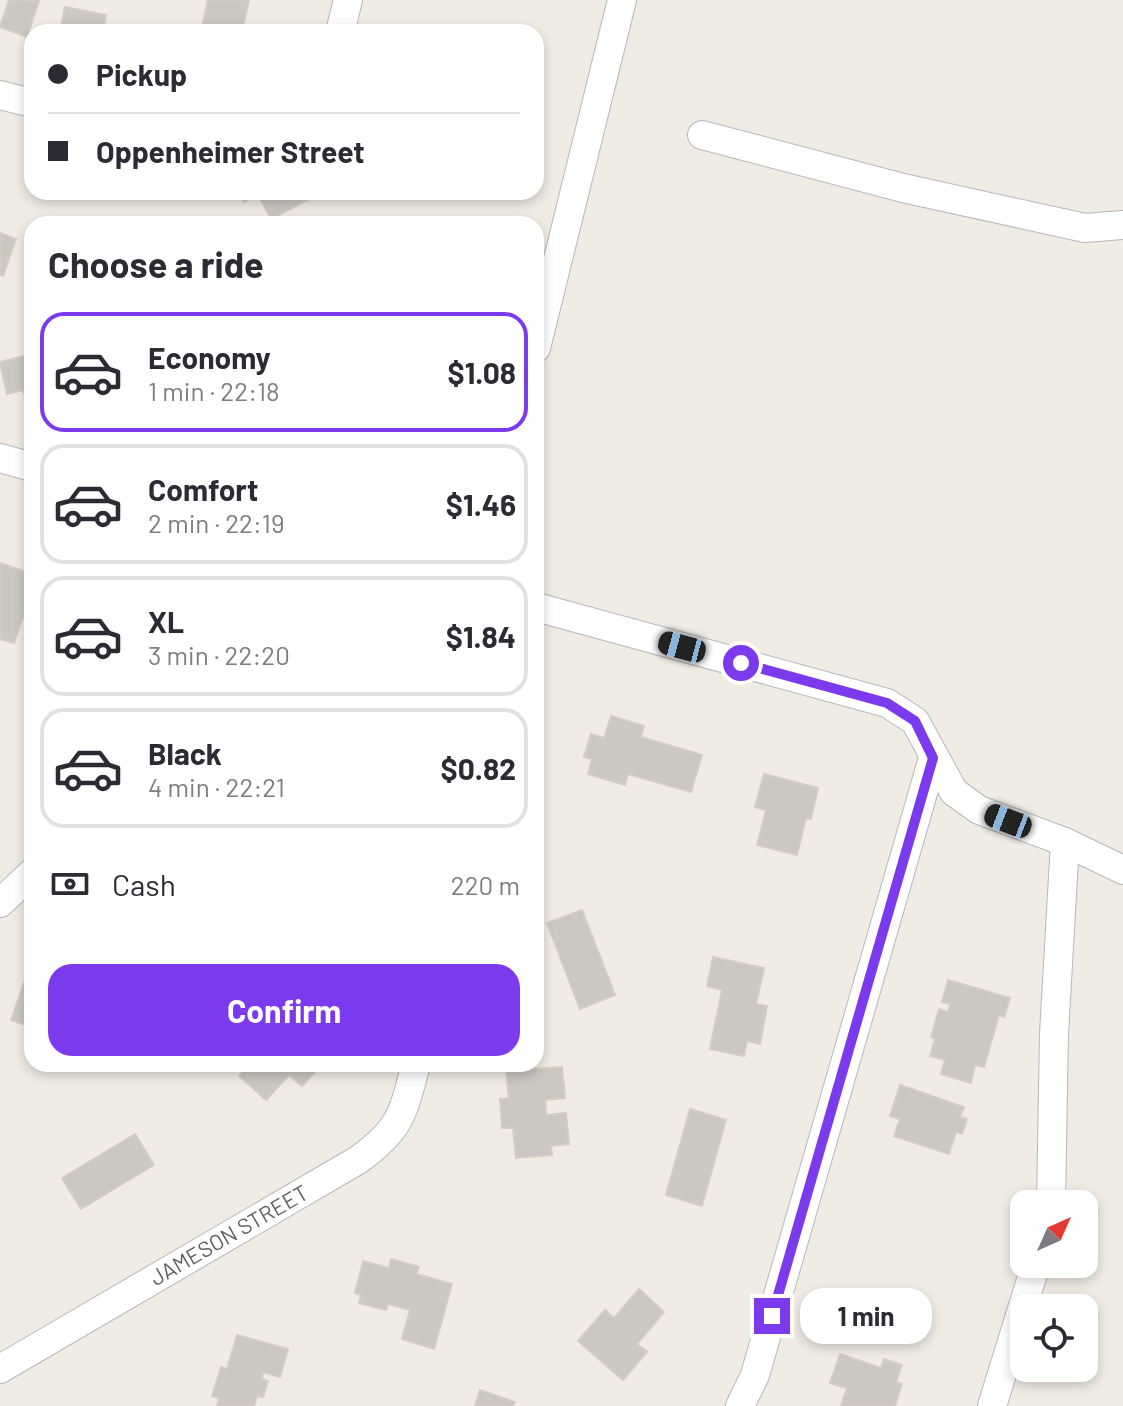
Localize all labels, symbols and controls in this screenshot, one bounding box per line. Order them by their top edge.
text: Pickup [96,56,187,92]
text: Oppenheimer Street [96,133,365,169]
text: Choose a ride [48,242,264,285]
icon: car [52,336,124,408]
text: Economy [148,339,271,375]
text: $1.08 [448,354,516,390]
text: 1 min · 22:18 [148,375,280,406]
icon: car [52,468,124,540]
text: Comfort [148,471,258,507]
text: $1.46 [446,486,516,522]
text: 2 min · 22:19 [148,507,284,538]
icon: car [52,600,124,672]
text: XL [148,603,184,639]
text: $1.84 [446,618,516,654]
car [656,629,708,665]
text: 3 min · 22:20 [148,639,290,670]
route start [723,645,759,681]
icon: car [52,732,124,804]
text: Black [148,735,222,771]
text: $0.82 [441,750,516,786]
text: 4 min · 22:21 [148,771,285,802]
car [981,801,1035,841]
icon: cash [48,862,92,906]
text: Cash [112,866,176,902]
text: 220 m [451,869,520,900]
button: Confirm [48,964,520,1056]
street label: JAMESON STREET [145,1178,312,1290]
north arrow [1010,1190,1098,1278]
map controls [1010,1190,1098,1382]
callout: 1 min [800,1288,932,1344]
button: locate [1010,1294,1098,1382]
route end [754,1298,790,1334]
text: 1 min [838,1300,894,1331]

